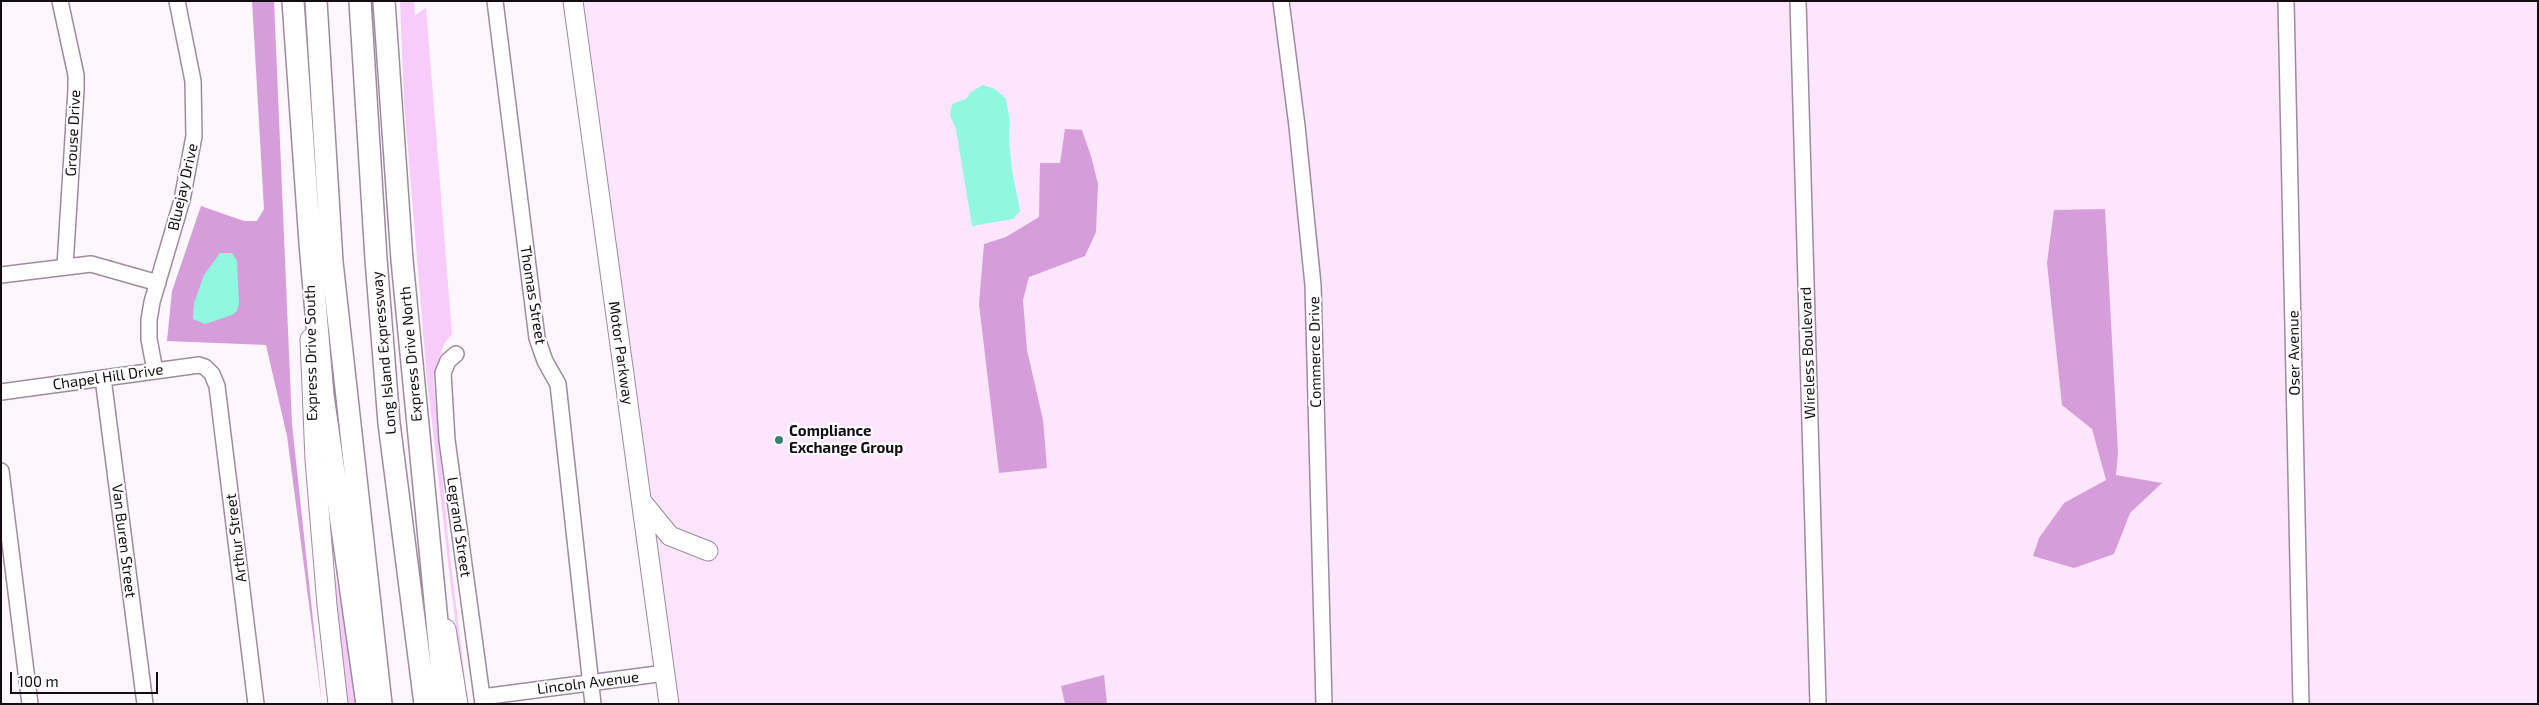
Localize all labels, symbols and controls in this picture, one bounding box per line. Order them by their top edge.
street label: Grouse Drive [62,89,84,177]
street label: Bluejay Drive [164,142,202,232]
street label: Thomas Street [516,244,550,346]
street label: Long Island Expressway [368,270,400,436]
street label: Express Drive South [301,285,321,421]
street label: Express Drive North [396,285,426,423]
street label: Wireless Boulevard [1797,287,1819,419]
street label: Commerce Drive [1305,296,1325,408]
street label: Motor Parkway [605,300,637,406]
street label: Oser Avenue [2284,310,2304,396]
street label: Chapel Hill Drive [51,360,165,394]
place label: Compliance Exchange Group [789,422,903,457]
marker: Compliance Exchange Group [773,434,785,446]
street label: Legrand Street [443,476,475,578]
street label: Van Buren Street [108,483,140,599]
street label: Arthur Street [222,493,250,583]
scale bar [12,662,160,694]
street label: Lincoln Avenue [536,668,640,698]
text: 100 m [18,672,59,690]

